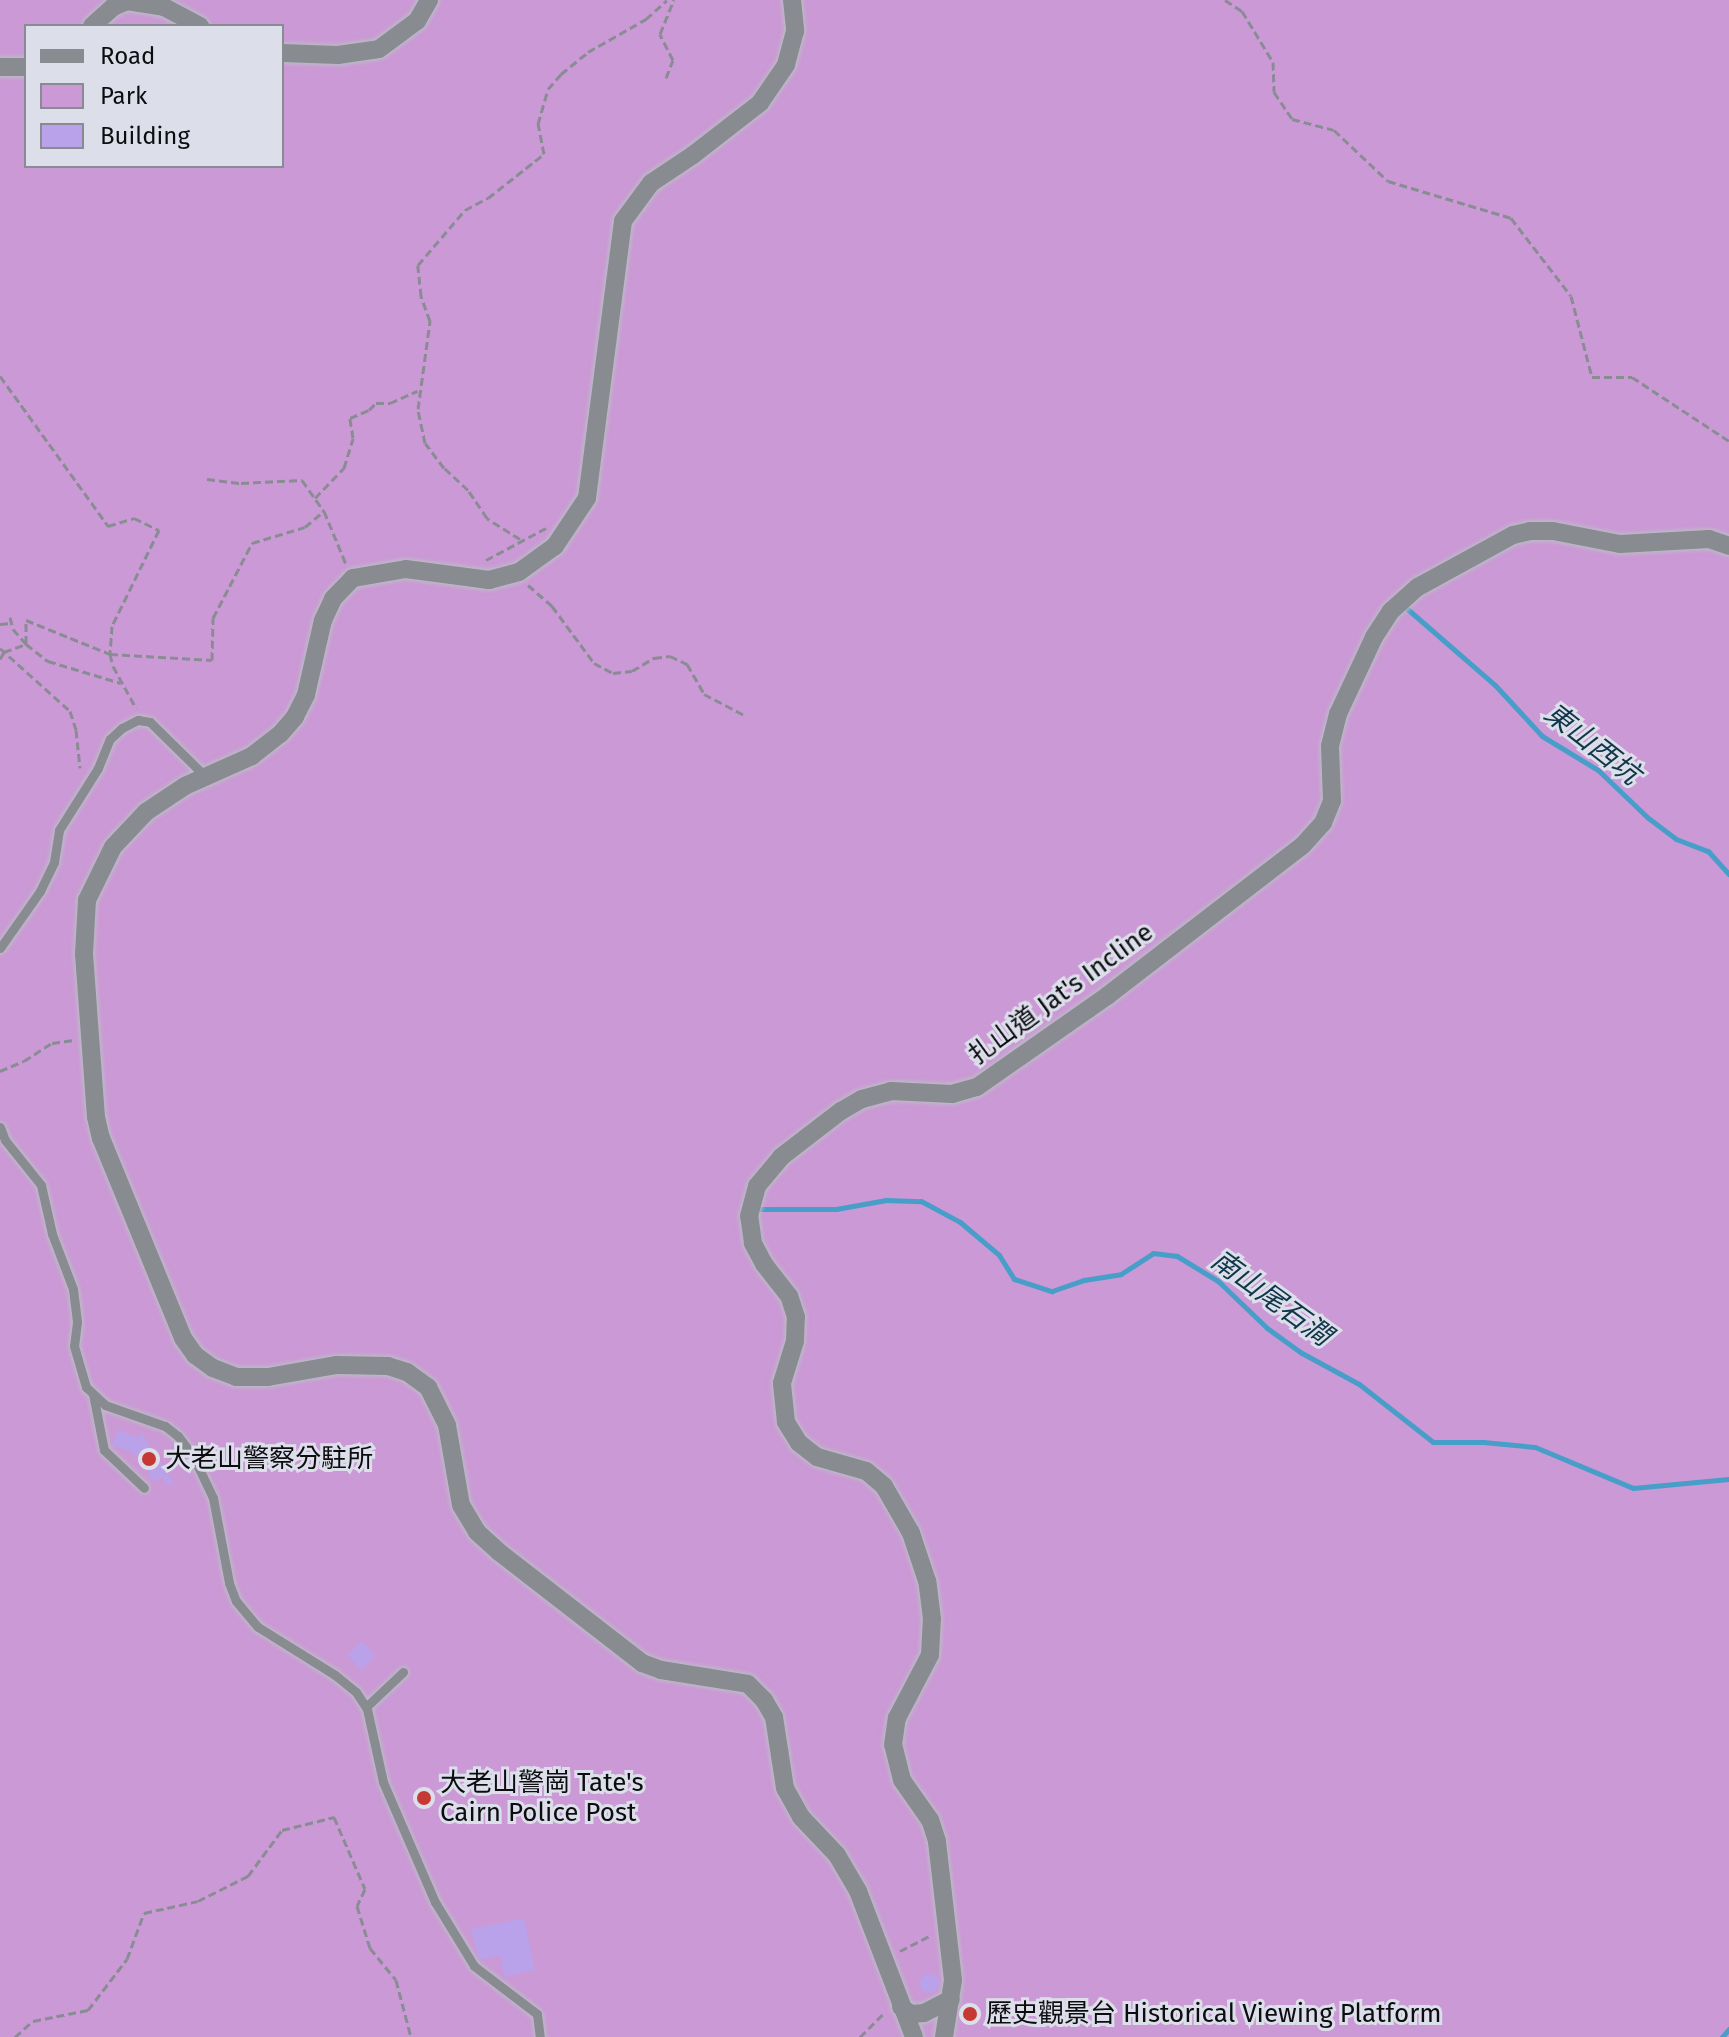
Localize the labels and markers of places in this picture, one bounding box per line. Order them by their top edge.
place label: 大老山警察分駐所 [165,1443,373,1475]
marker: 大老山警察分駐所 [140,1450,158,1468]
place label: 大老山警崗 Tate's Cairn Police Post [440,1767,644,1828]
marker: 大老山警崗 Tate's Cairn Police Post [415,1789,433,1807]
place label: 歷史觀景台 Historical Viewing Platform [986,1998,1442,2030]
marker: 歷史觀景台 Historical Viewing Platform [961,2005,979,2023]

